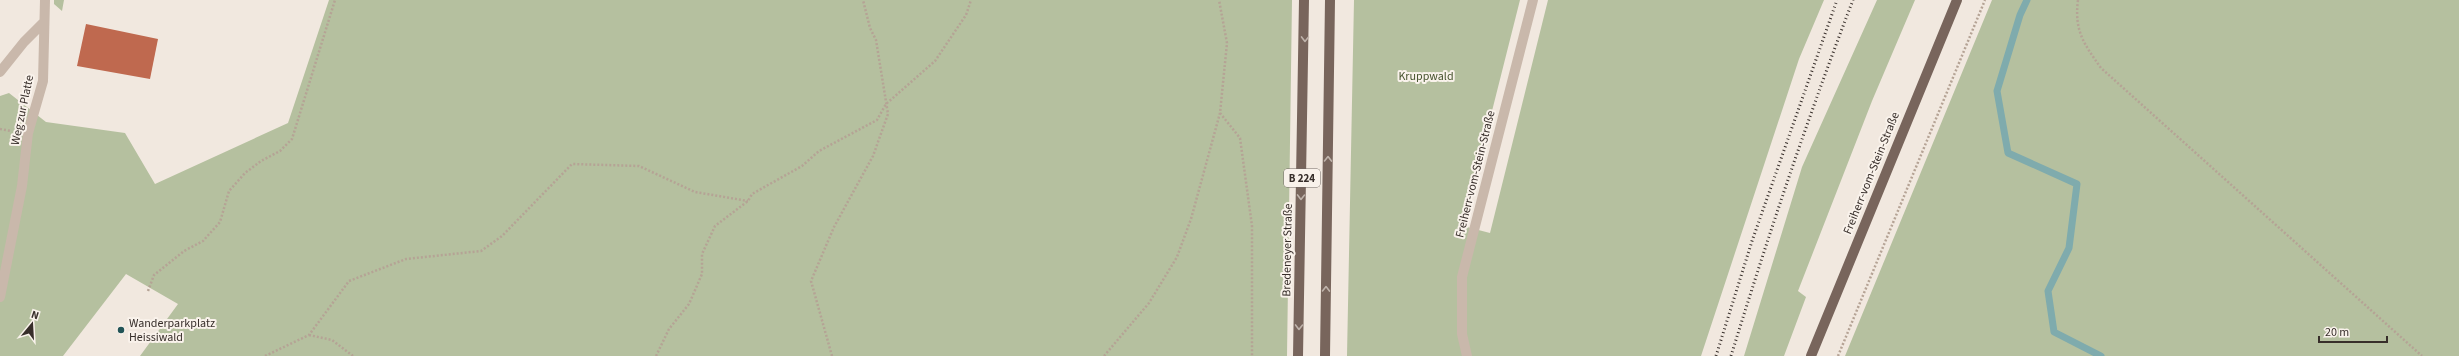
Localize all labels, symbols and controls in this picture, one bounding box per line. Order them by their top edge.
one-way arrow [1300,36,1309,42]
park label: Kruppwald [1398,68,1454,85]
street label: Weg zur Platte [7,73,38,147]
street label: Freiherr-vom-Stein-Straße [1451,109,1500,239]
street label: Freiherr-vom-Stein-Straße [1839,110,1904,237]
one-way arrow [1324,156,1333,162]
road number: B 224 [1284,169,1320,187]
one-way arrow [1297,194,1306,200]
street label: Bredeneyer Straße [1278,203,1297,297]
one-way arrow [1322,286,1330,292]
north arrow [12,304,52,344]
text: N [29,307,41,323]
place label: Wanderparkplatz Heissiwald [129,315,215,346]
scale bar [2319,318,2387,344]
one-way arrow [1295,324,1303,330]
text: 20 m [2325,324,2349,341]
marker: Wanderparkplatz Heissiwald [116,325,126,335]

